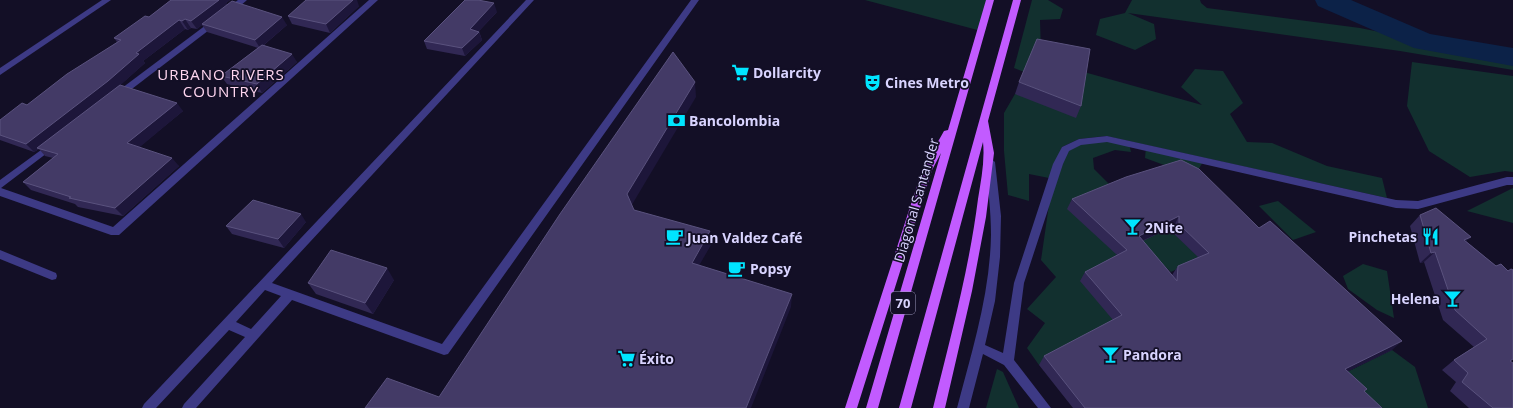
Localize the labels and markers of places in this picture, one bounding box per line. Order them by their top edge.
supermarket icon: Dollarcity [730,62,750,82]
place label: Dollarcity [753,63,821,82]
theatre icon: Cines Metro [862,72,882,92]
place label: Cines Metro [885,73,969,92]
bank icon: Bancolombia [666,110,686,130]
place label: Bancolombia [689,111,780,130]
bar icon: 2Nite [1122,217,1142,237]
place label: 2Nite [1145,218,1183,237]
restaurant icon: Pinchetas [1420,226,1440,246]
cafe icon: Juan Valdez Café [664,227,684,247]
place label: Pinchetas [1349,227,1417,246]
place label: Juan Valdez Café [685,228,803,247]
cafe icon: Popsy [727,258,747,278]
place label: Popsy [750,259,791,278]
bar icon: Helena [1443,288,1463,308]
place label: Helena [1391,289,1440,308]
bar icon: Pandora [1100,344,1120,364]
place label: Pandora [1123,345,1182,364]
supermarket icon: Éxito [616,348,636,368]
place label: Éxito [639,349,674,368]

